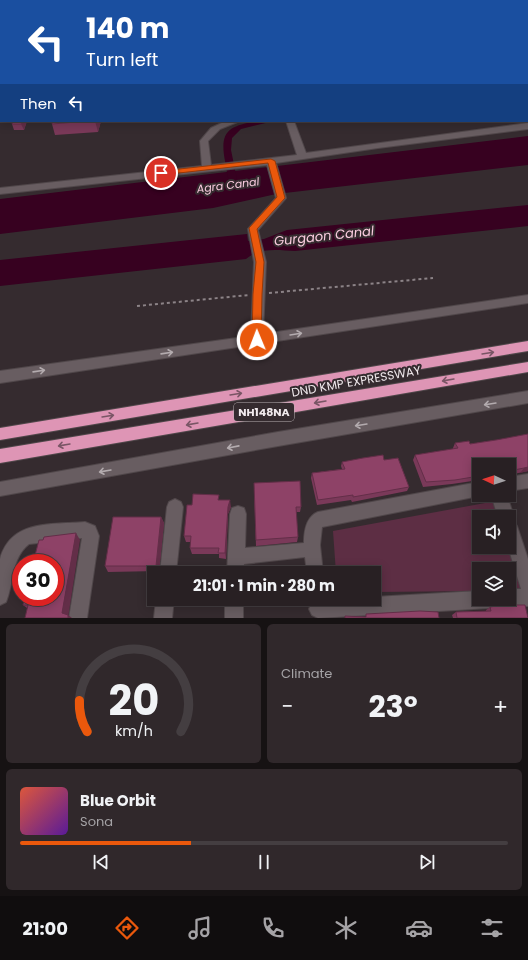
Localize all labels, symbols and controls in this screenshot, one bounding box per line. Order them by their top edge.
text: 140 m [86,9,169,48]
icon: left [20,16,72,68]
text: Turn left [86,47,158,72]
icon: left [65,92,87,114]
text: Then [20,93,57,114]
pin [144,156,178,190]
icon: arrive [150,162,172,184]
water label: Agra Canal [195,173,260,197]
water label: Gurgaon Canal [273,221,376,251]
position arrow [236,319,278,361]
one-way arrow [289,330,302,338]
one-way arrow [481,348,494,356]
one-way arrow [160,349,173,357]
street label: DND KMP EXPRESSWAY [290,361,422,401]
one-way arrow [32,367,45,375]
one-way arrow [442,377,455,385]
one-way arrow [229,390,242,398]
one-way arrow [314,398,327,406]
one-way arrow [483,400,496,408]
road number: NH148NA [234,403,294,421]
one-way arrow [101,412,114,420]
one-way arrow [186,420,199,428]
one-way arrow [355,421,368,429]
one-way arrow [58,442,71,450]
one-way arrow [227,444,240,452]
north arrow [472,458,516,502]
map controls [472,458,516,606]
one-way arrow [99,467,112,475]
button: sound [472,510,516,554]
speed limit sign: 30 [12,554,64,606]
button: layers [472,562,516,606]
text: 21:01 · 1 min · 280 m [193,575,335,596]
text: Climate [281,664,332,683]
text: 20 [108,670,159,729]
text: 23° [368,685,418,728]
text: − [281,691,293,722]
text: + [493,691,508,722]
text: km/h [114,720,153,740]
text: Blue Orbit [80,790,156,811]
text: Sona [80,812,113,831]
icon: previous [90,851,112,873]
icon: pause [253,851,275,873]
icon: next [416,851,438,873]
icon: directions [113,914,141,942]
icon: music [186,914,214,942]
icon: phone [259,914,287,942]
icon: climate [332,914,360,942]
icon: car [405,914,433,942]
icon: filters [478,914,506,942]
text: 21:00 [22,916,68,941]

